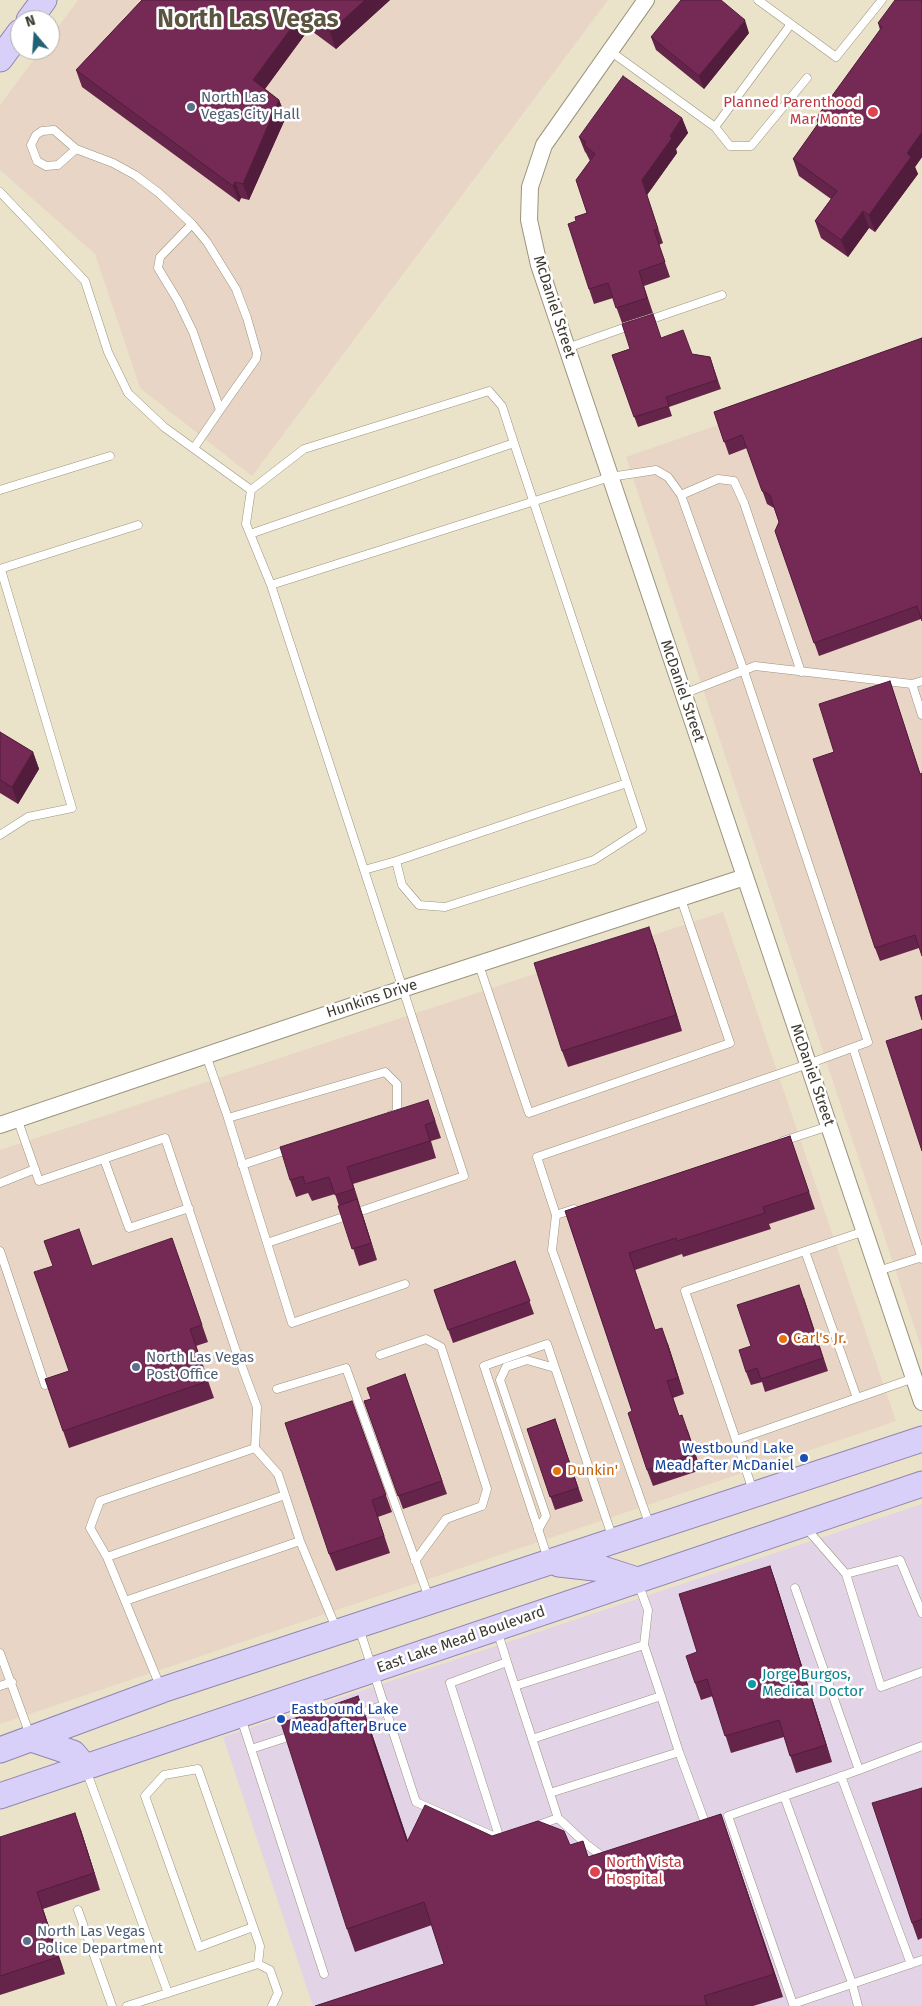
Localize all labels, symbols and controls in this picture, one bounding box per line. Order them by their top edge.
district label: North Las Vegas [157,5,339,35]
north arrow [10,10,60,60]
text: N [23,12,38,31]
place label: North Las Vegas City Hall [201,89,300,124]
place label: Planned Parenthood Mar Monte [723,94,862,129]
marker: North Las Vegas City Hall [185,101,197,113]
marker: Planned Parenthood Mar Monte [866,105,880,119]
street label: McDaniel Street [529,253,579,361]
street label: McDaniel Street [656,638,708,744]
street label: Hunkins Drive [324,976,420,1022]
street label: McDaniel Street [786,1022,838,1128]
place label: Carl's Jr. [793,1330,846,1348]
marker: Carl's Jr. [777,1333,789,1345]
place label: North Las Vegas Post Office [146,1349,254,1384]
marker: North Las Vegas Post Office [130,1361,142,1373]
place label: Westbound Lake Mead after McDaniel [655,1440,794,1475]
marker: Westbound Lake Mead after McDaniel [798,1452,810,1464]
place label: Dunkin' [567,1462,618,1480]
marker: Dunkin' [551,1465,563,1477]
street label: East Lake Mead Boulevard [374,1603,548,1677]
place label: Jorge Burgos, Medical Doctor [762,1666,864,1701]
marker: Jorge Burgos, Medical Doctor [746,1678,758,1690]
place label: Eastbound Lake Mead after Bruce [291,1701,407,1736]
marker: Eastbound Lake Mead after Bruce [275,1713,287,1725]
place label: North Vista Hospital [606,1854,682,1889]
marker: North Vista Hospital [588,1865,602,1879]
place label: North Las Vegas Police Department [37,1923,163,1958]
marker: North Las Vegas Police Department [21,1935,33,1947]

